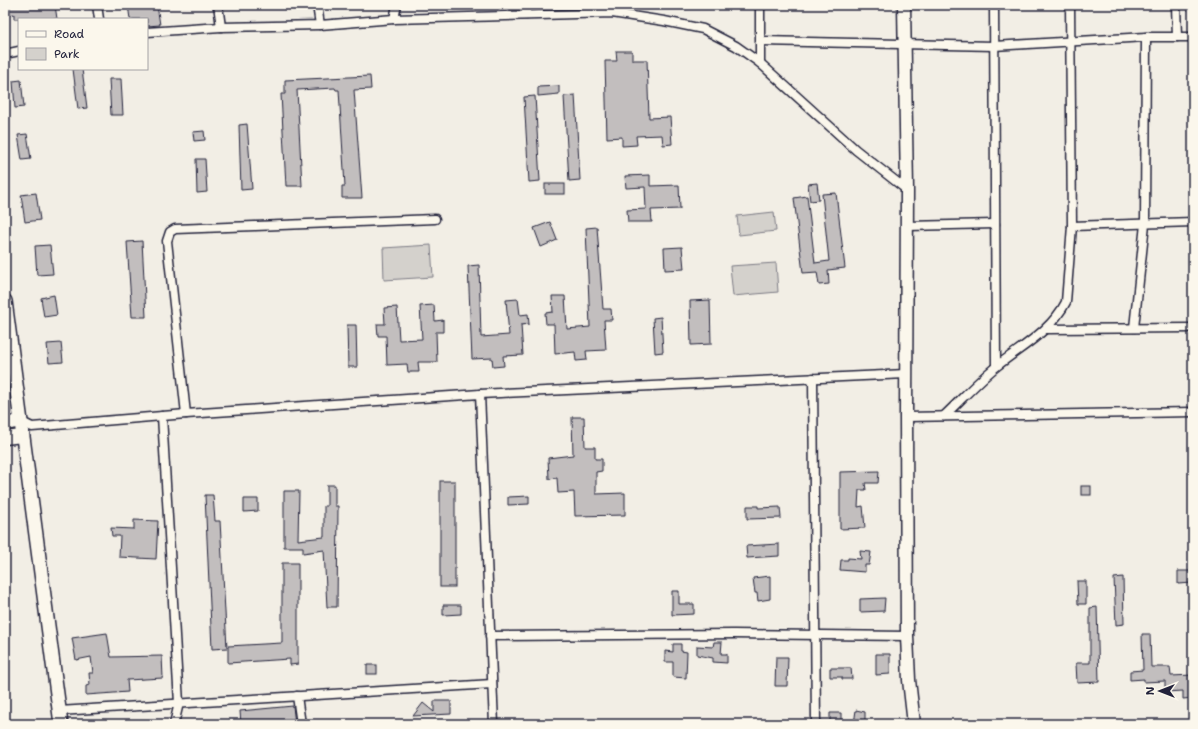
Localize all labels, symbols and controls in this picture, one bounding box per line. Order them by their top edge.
legend [18,18,148,70]
text: Road [54,26,85,42]
text: Park [54,46,80,62]
north arrow [1140,671,1180,711]
text: N [1143,686,1158,695]

